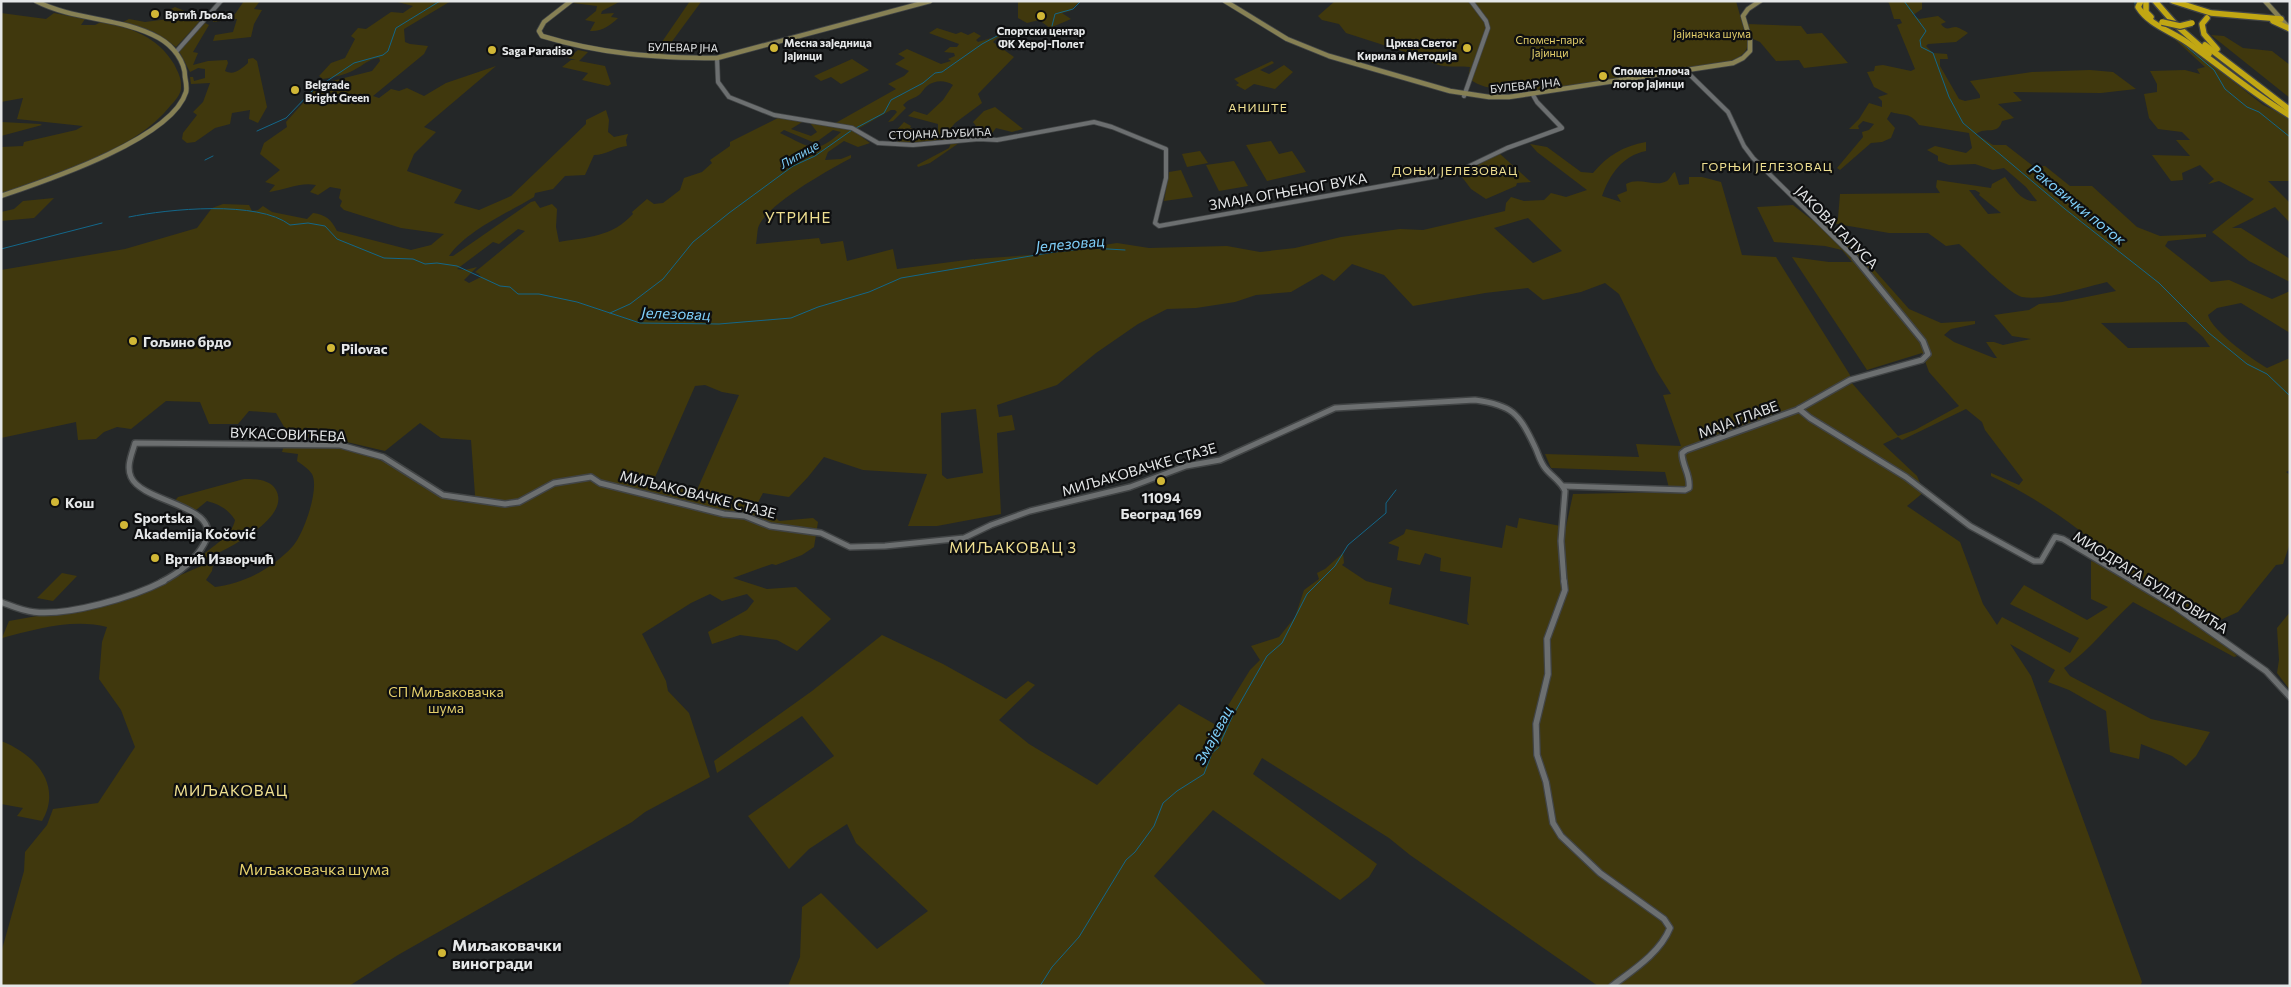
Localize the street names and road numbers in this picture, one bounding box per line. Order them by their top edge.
street label: БУЛЕВАР ЈНА [648,40,719,55]
street label: БУЛЕВАР ЈНА [1489,75,1561,96]
street label: СТОЈАНА ЉУБИЋА [888,125,992,142]
street label: ЗМАЈА ОГЊЕНОГ ВУКА [1208,169,1369,213]
street label: ЈАКОВА ГАЛУСА [1792,182,1882,272]
street label: МАЈА ГЛАВЕ [1696,397,1780,441]
street label: ВУКАСОВИЋЕВА [230,423,347,445]
street label: МИЉАКОВАЧКЕ СТАЗЕ [1060,439,1218,499]
street label: МИЉАКОВАЧКЕ СТАЗЕ [618,466,778,522]
street label: МИОДРАГА БУЛАТОВИЋА [2070,527,2232,637]

